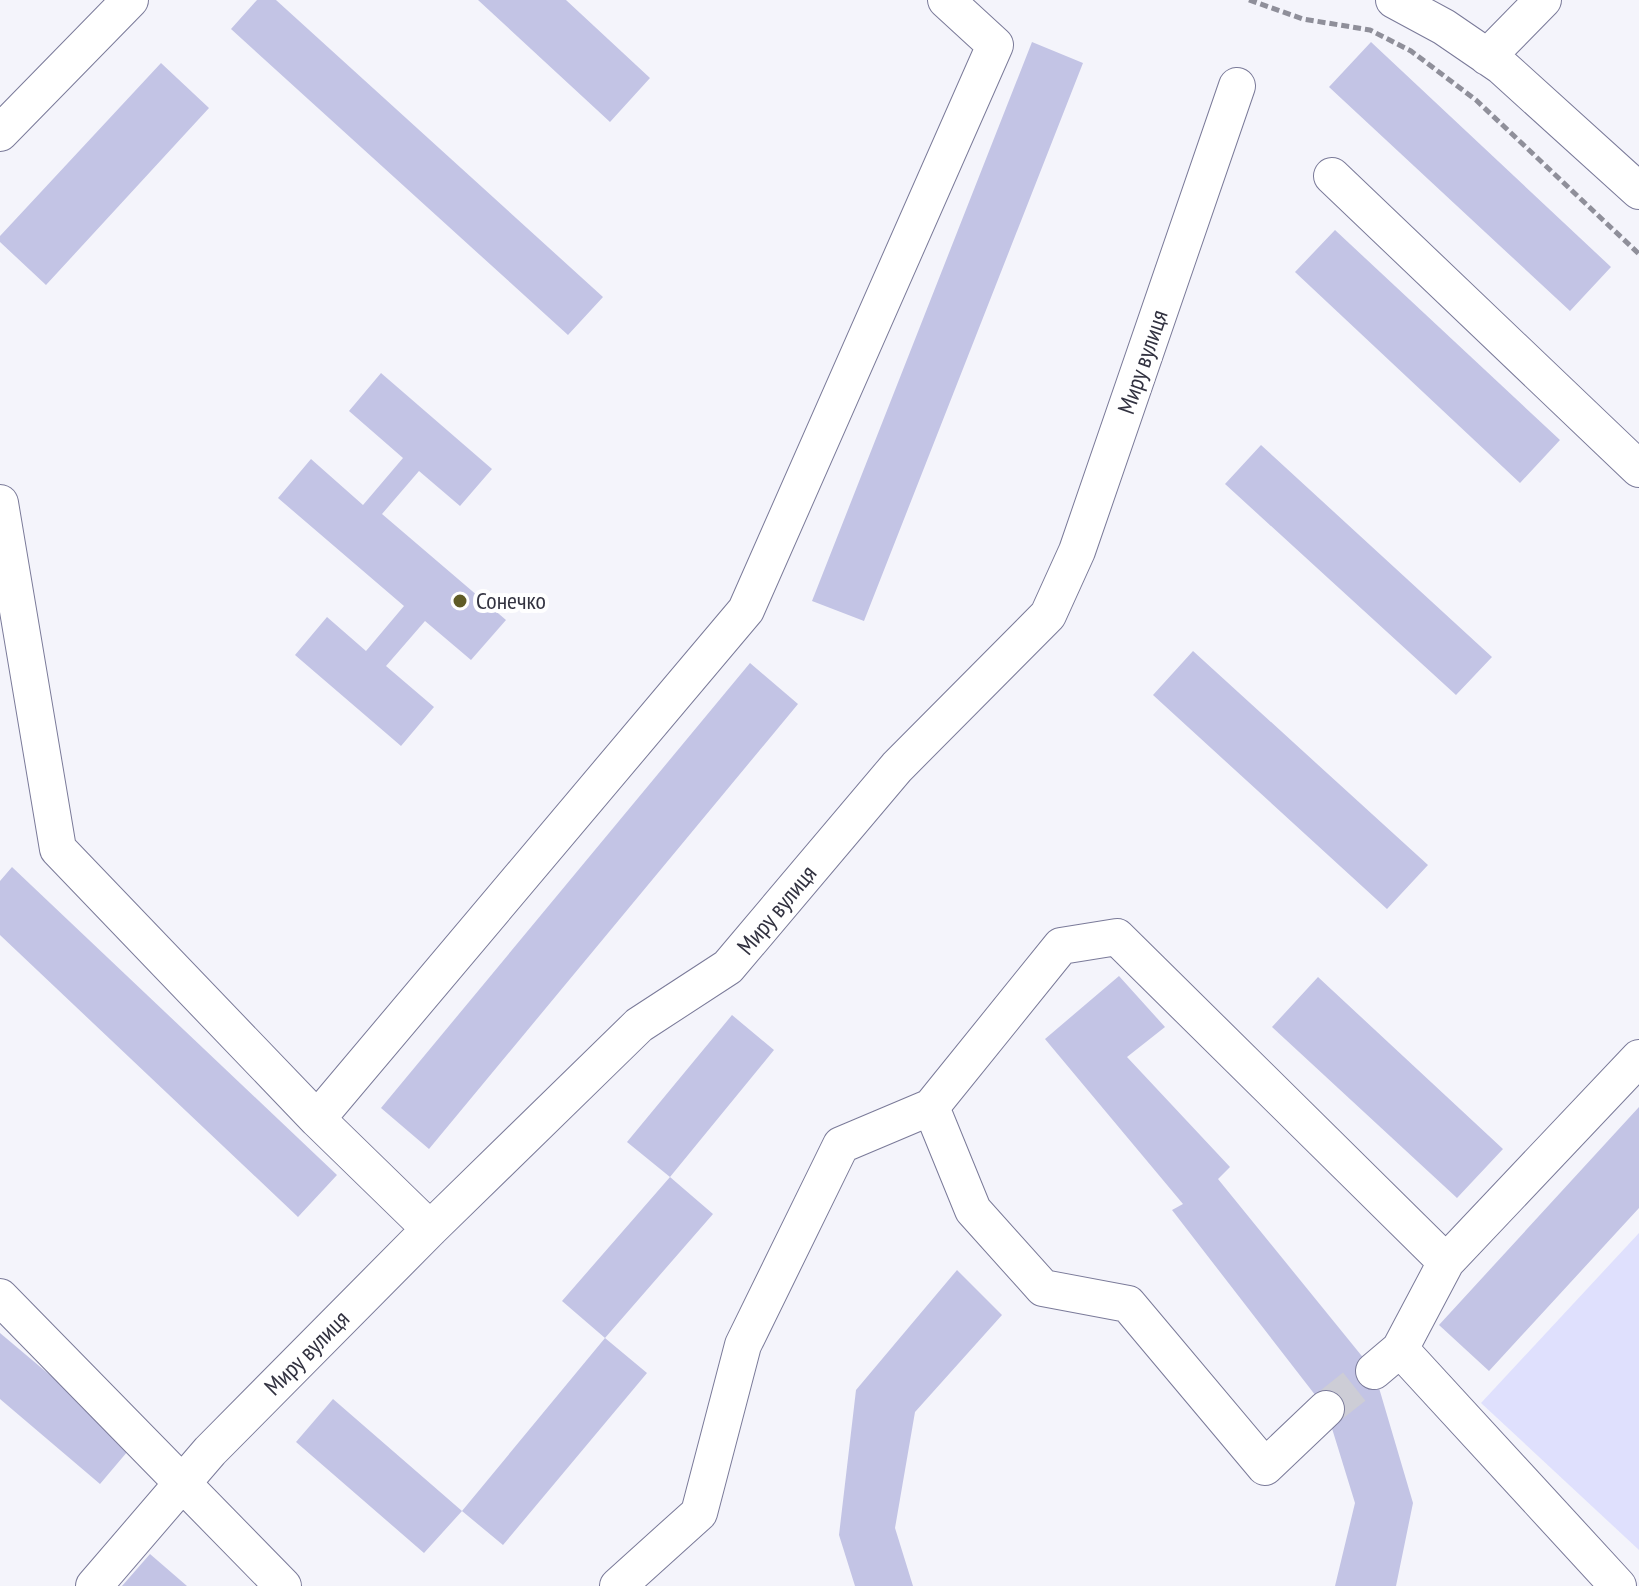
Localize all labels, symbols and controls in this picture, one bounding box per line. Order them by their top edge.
street label: Миру вулиця [1110,306,1175,418]
place label: Сонечко [476,585,546,616]
marker: Сонечко [451,592,469,610]
street label: Миру вулиця [730,858,823,961]
street label: Миру вулиця [257,1303,356,1402]

